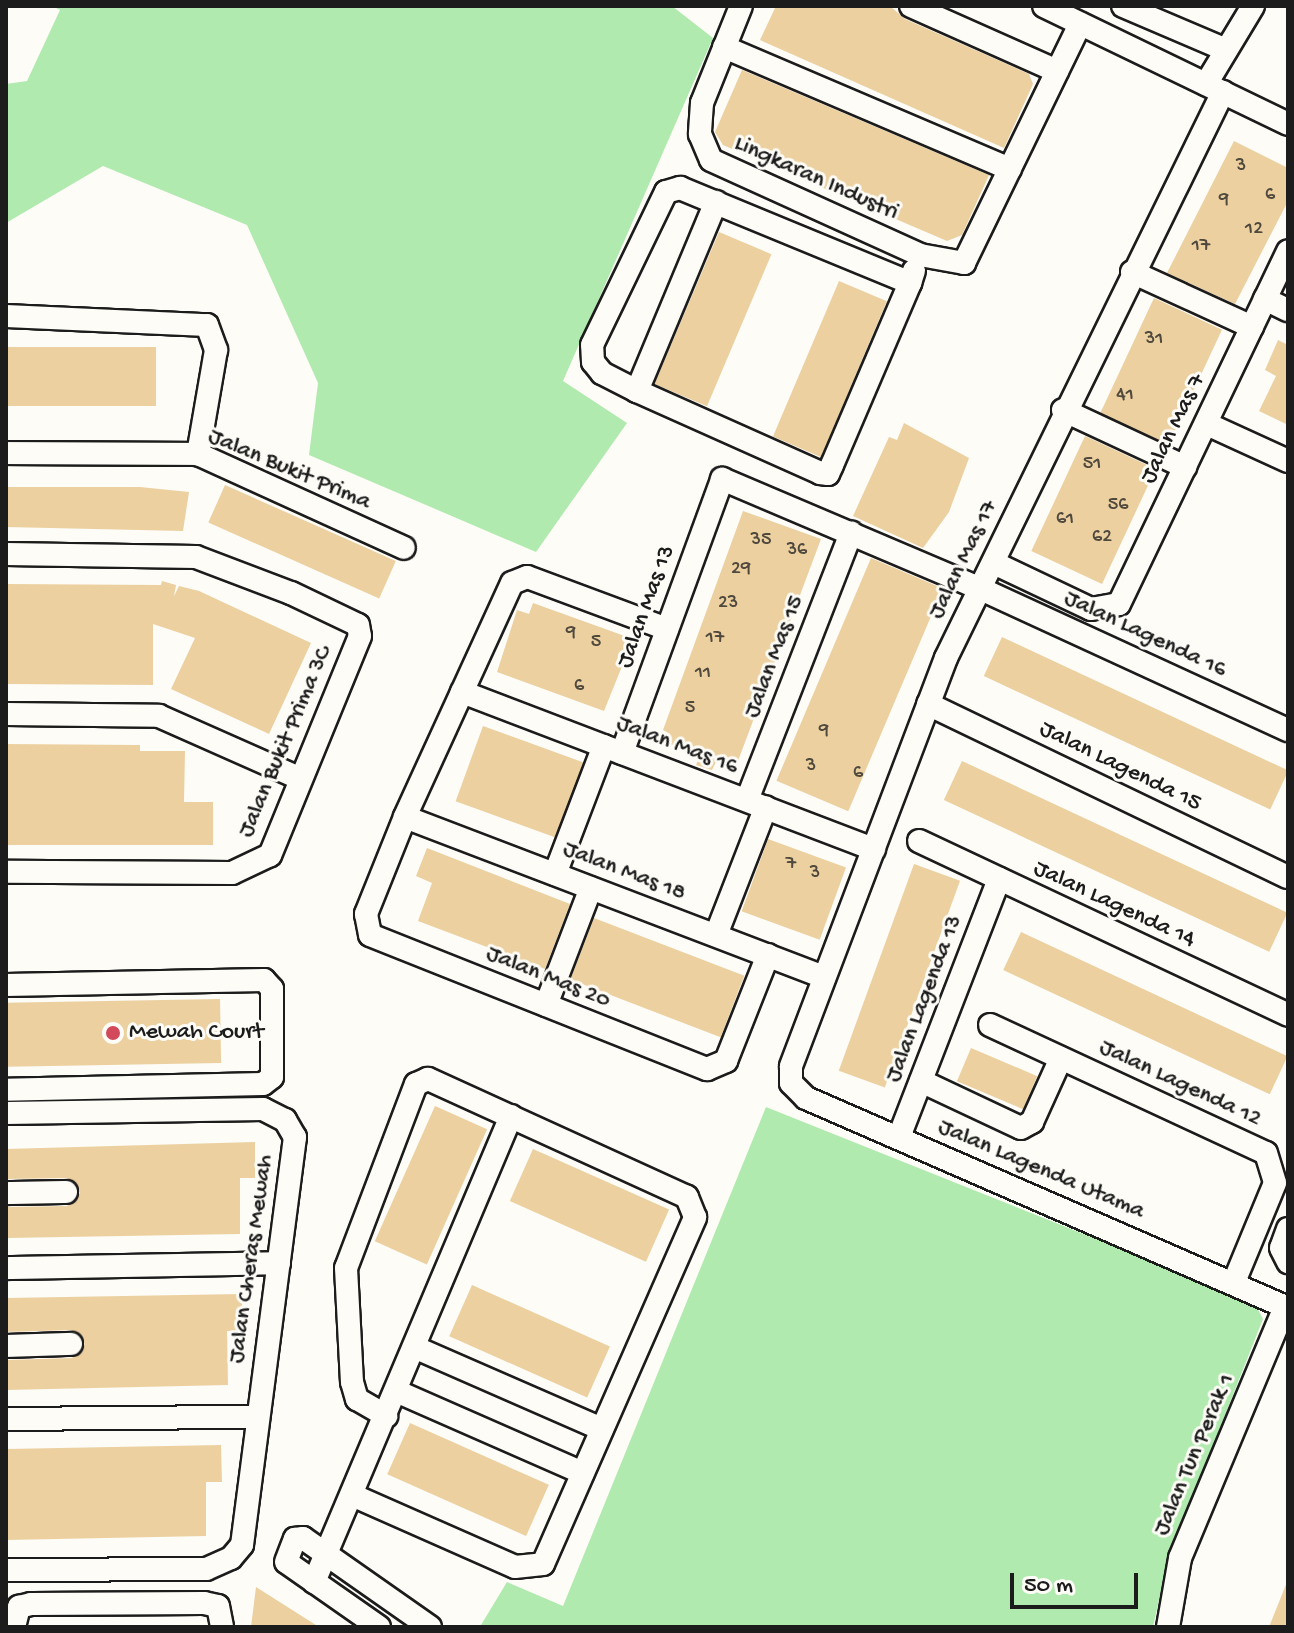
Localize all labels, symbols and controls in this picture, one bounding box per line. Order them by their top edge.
street label: Lingkaran Industri [729,130,903,228]
house number: 3 [1236,154,1246,178]
house number: 6 [1265,183,1275,207]
house number: 9 [1219,188,1229,212]
house number: 12 [1245,217,1263,241]
house number: 17 [1192,234,1210,258]
house number: 31 [1145,327,1163,351]
street label: Jalan Mas 7 [1135,369,1213,489]
house number: 41 [1116,383,1134,407]
street label: Jalan Bukit Prima [203,423,375,517]
house number: 51 [1083,452,1101,476]
house number: 56 [1108,493,1128,517]
street label: Jalan Mas 17 [923,496,1005,624]
house number: 61 [1056,507,1074,531]
house number: 62 [1092,525,1112,549]
house number: 35 [751,528,771,552]
house number: 36 [787,538,807,562]
street label: Jalan Mas 13 [612,542,682,672]
house number: 29 [731,557,751,581]
street label: Jalan Lagenda 16 [1059,585,1231,685]
house number: 23 [718,591,738,615]
street label: Jalan Mas 15 [739,592,811,722]
house number: 9 [566,621,576,645]
house number: 17 [706,626,724,650]
house number: 5 [591,630,601,654]
street label: Jalan Bukit Prima 3C [233,642,339,842]
house number: 11 [695,661,711,685]
house number: 6 [574,674,584,698]
house number: 5 [685,696,695,720]
street label: Jalan Mas 16 [612,710,742,782]
street label: Jalan Lagenda 15 [1034,715,1206,819]
house number: 9 [819,719,829,743]
house number: 3 [806,754,816,778]
house number: 6 [853,761,863,785]
street label: Jalan Mas 18 [559,835,689,909]
house number: 7 [786,852,796,876]
street label: Jalan Lagenda 14 [1028,855,1200,955]
house number: 3 [810,861,820,885]
street label: Jalan Lagenda 13 [880,911,970,1087]
street label: Jalan Mas 20 [482,940,614,1016]
place label: Mewah Court [129,1019,264,1047]
marker: Mewah Court [104,1024,122,1042]
street label: Jalan Lagenda 12 [1094,1034,1266,1134]
street label: Jalan Lagenda Utama [933,1113,1149,1227]
street label: Jalan Cheras Mewah [223,1153,281,1365]
street label: Jalan Tun Perak 1 [1148,1370,1242,1540]
scale bar [1014,1557,1142,1607]
text: 50 m [1024,1572,1073,1601]

